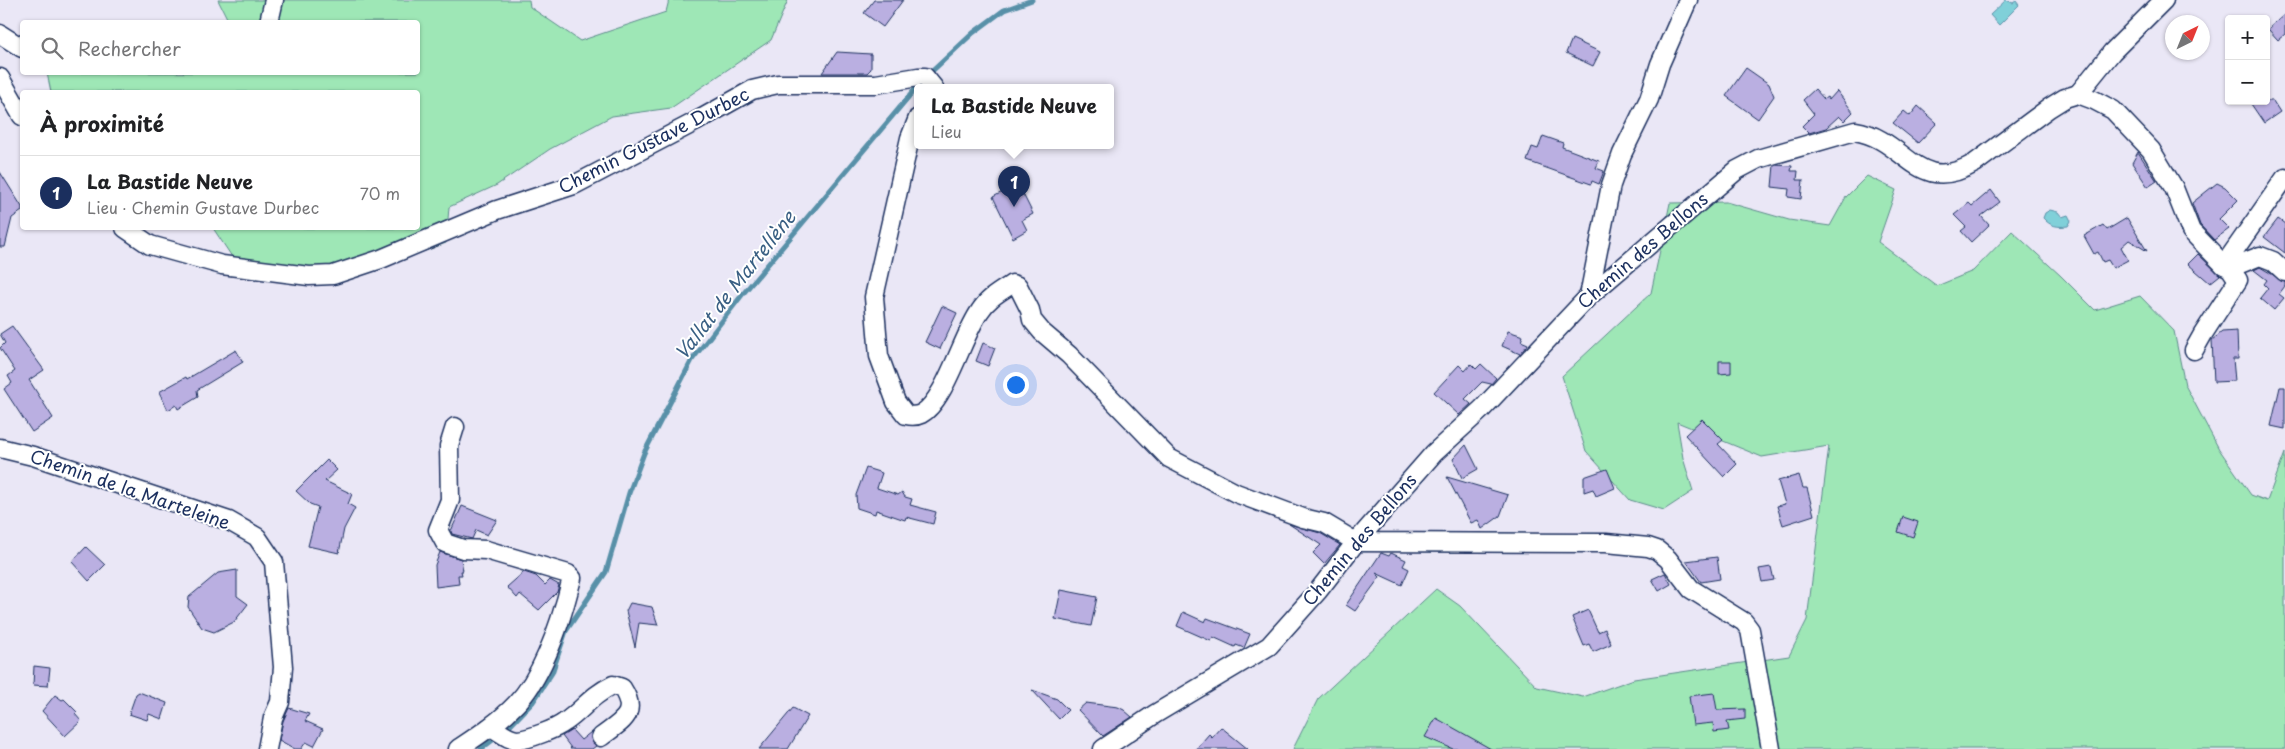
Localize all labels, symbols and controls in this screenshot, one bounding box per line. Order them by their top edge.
north arrow [2165,15,2210,60]
map controls [2225,15,2270,105]
button: + [2225,15,2270,60]
search box [20,20,420,75]
icon: search [38,34,66,62]
text: Rechercher [78,34,181,62]
button: − [2225,60,2270,105]
street label: Chemin Gustave Durbec [553,80,753,200]
popup [914,84,1114,149]
text: La Bastide Neuve [931,91,1097,119]
text: À proximité [40,107,164,139]
text: Lieu [931,119,962,143]
pin: 1 [998,166,1030,207]
text: La Bastide Neuve [87,167,253,195]
text: 1 [52,181,60,205]
text: 70 m [360,181,400,205]
street label: Chemin des Bellons [1571,185,1713,314]
text: Lieu · Chemin Gustave Durbec [87,195,319,219]
water label: Vallat de Martellène [667,203,802,365]
your location [1003,372,1029,398]
street label: Chemin de la Marteleine [27,442,234,536]
street label: Chemin des Bellons [1295,467,1422,611]

